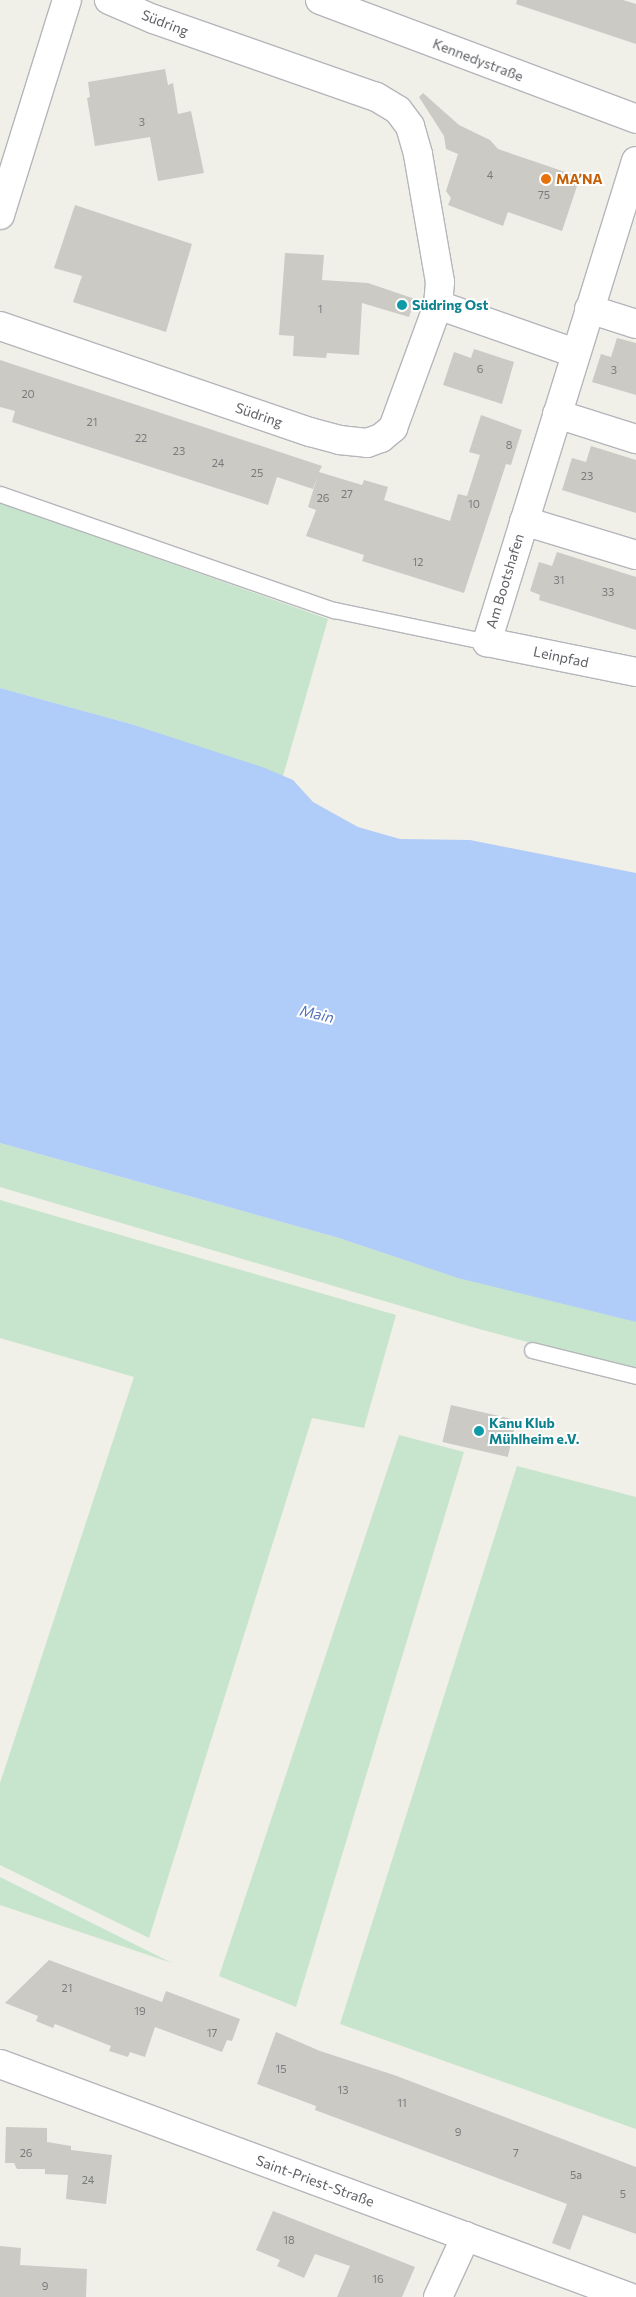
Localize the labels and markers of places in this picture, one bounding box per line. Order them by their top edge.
place label: MA’NA [556,171,602,187]
marker: MA’NA [540,173,552,185]
place label: Südring Ost [412,297,488,313]
marker: Südring Ost [396,299,408,311]
place label: Kanu Klub Mühlheim e.V. [489,1415,580,1448]
marker: Kanu Klub Mühlheim e.V. [473,1425,485,1437]

